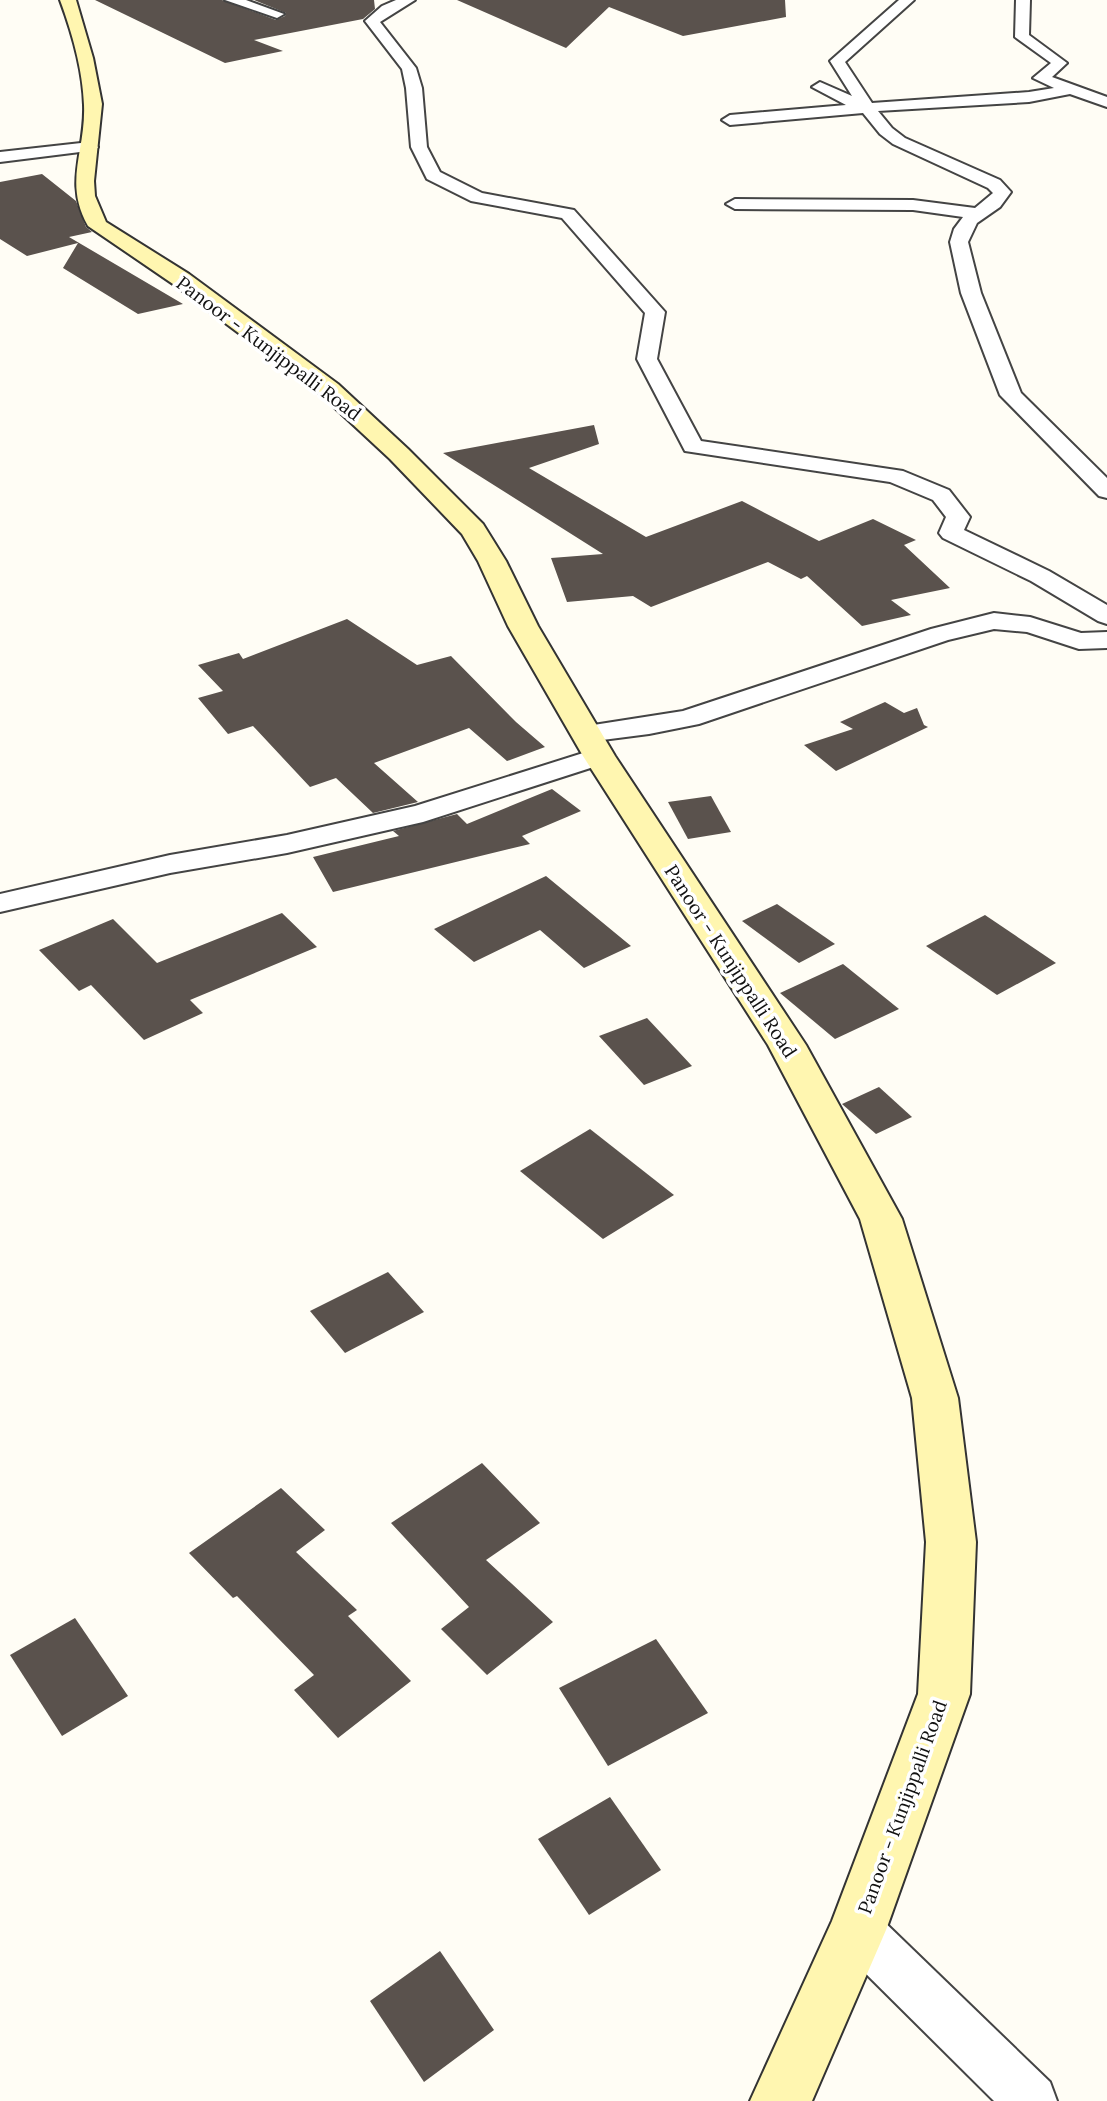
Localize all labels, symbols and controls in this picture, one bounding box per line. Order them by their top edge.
street label: Panoor - Kunjippalli Road [172,271,366,425]
street label: Panoor - Kunjippalli Road [660,860,802,1062]
street label: Panoor - Kunjippalli Road [852,1697,952,1917]

